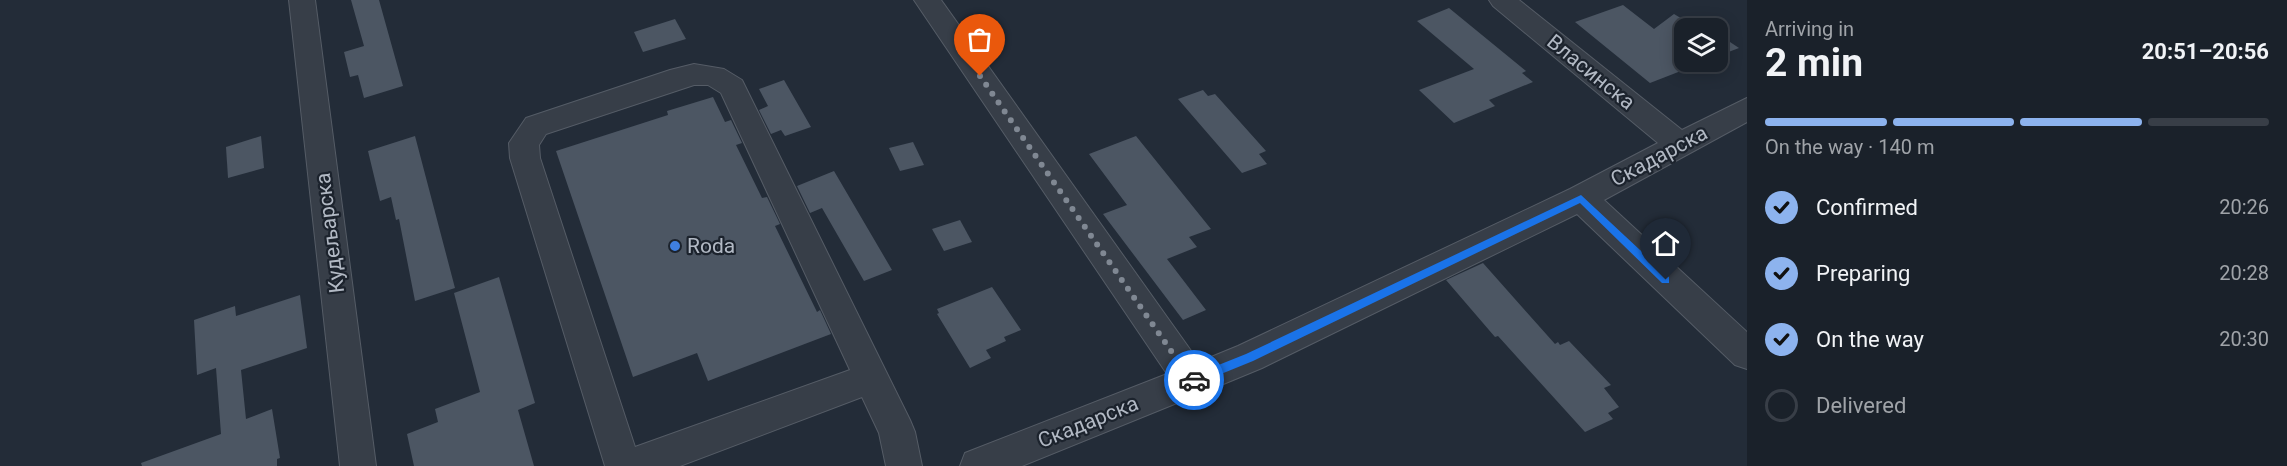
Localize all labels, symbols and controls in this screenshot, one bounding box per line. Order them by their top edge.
pin [954,14,1005,76]
text: Arriving in [1765,17,1854,41]
map controls [1674,18,1728,72]
button: layers [1674,18,1728,72]
icon: bag [963,23,996,56]
street label: Власинска [1542,29,1640,115]
text: 20:51–20:56 [2142,39,2269,64]
text: 2 min [1765,40,1863,86]
street label: Скадарска [1607,120,1711,192]
text: On the way · 140 m [1765,135,1934,159]
street label: Кудељарска [311,171,349,295]
icon: check [1765,191,1798,224]
text: Confirmed [1816,195,1918,220]
text: 20:26 [2219,195,2269,219]
pin [1640,218,1691,280]
icon: home [1649,227,1682,260]
place label: Roda [687,234,735,258]
marker: Roda [668,239,682,253]
icon: check [1765,257,1798,290]
text: Preparing [1816,261,1910,286]
text: 20:28 [2219,261,2269,285]
icon: check [1765,323,1798,356]
text: On the way [1816,327,1924,352]
text: 20:30 [2219,327,2269,351]
courier [1164,350,1224,410]
icon: car [1178,364,1211,397]
street label: Скадарска [1034,391,1142,453]
text: Delivered [1816,393,1906,418]

